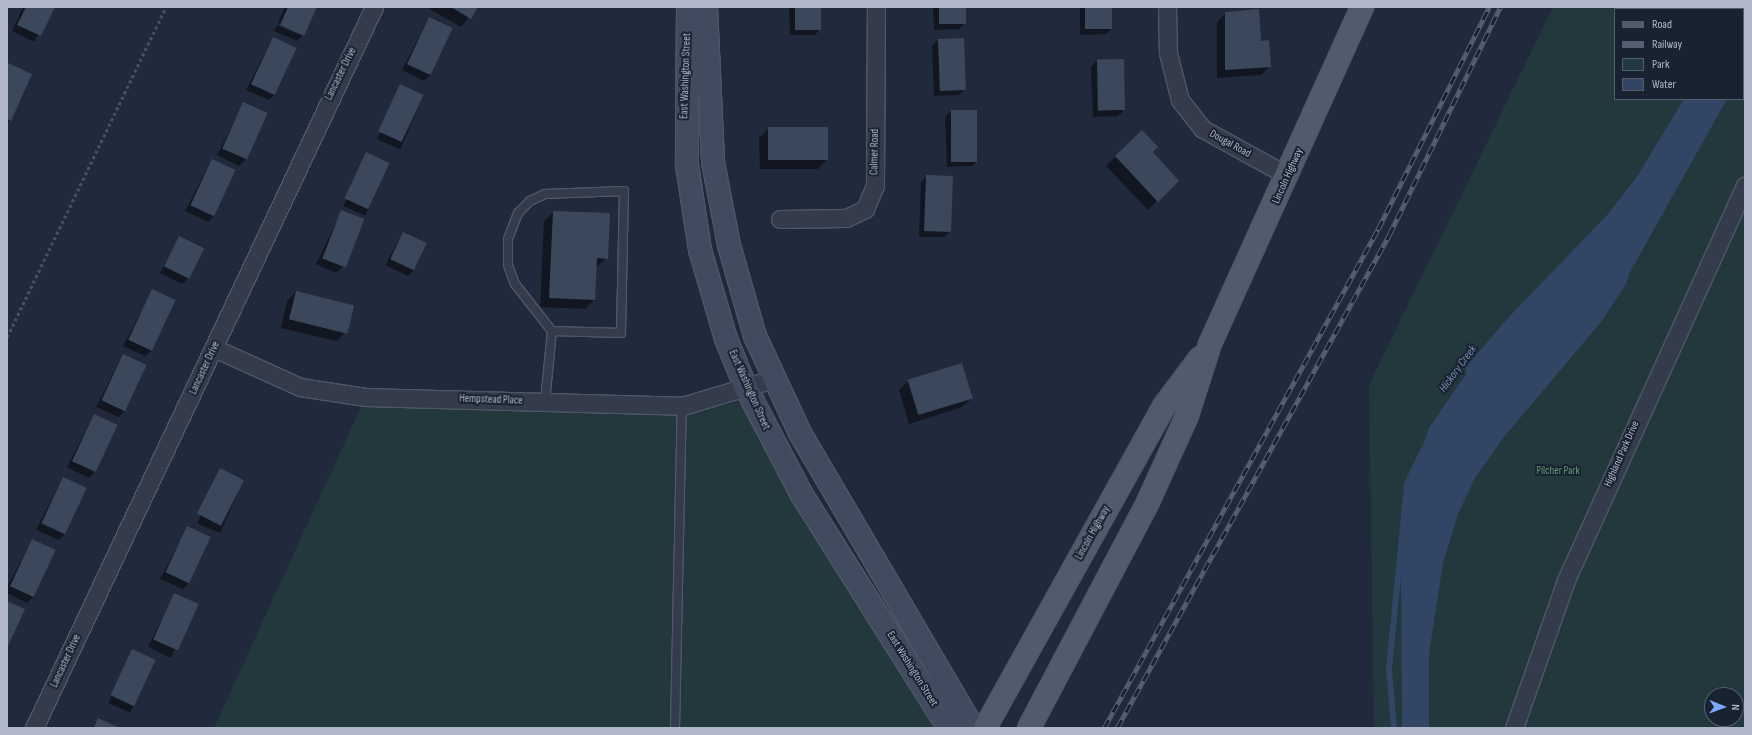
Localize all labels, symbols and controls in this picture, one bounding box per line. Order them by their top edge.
legend [1614,8,1744,100]
text: Road [1652,17,1672,32]
street label: East Washington Street [678,33,694,119]
text: Railway [1652,37,1682,52]
street label: Lancaster Drive [323,45,359,103]
text: Park [1652,57,1670,72]
text: Water [1652,77,1676,92]
street label: Dougal Road [1207,127,1253,161]
street label: Calmer Road [868,129,882,175]
street label: Lincoln Highway [1270,146,1306,206]
street label: Lancaster Drive [187,339,223,397]
water label: Hickory Creek [1436,343,1480,395]
street label: East Washington Street [725,348,773,432]
street label: Hempstead Place [459,392,523,408]
street label: Highland Park Drive [1602,419,1642,489]
park label: Pilcher Park [1536,464,1580,478]
street label: Lincoln Highway [1073,504,1113,562]
street label: East Washington Street [884,629,940,709]
street label: Lancaster Drive [48,632,84,690]
north arrow [1704,687,1744,727]
text: N [1729,704,1742,710]

